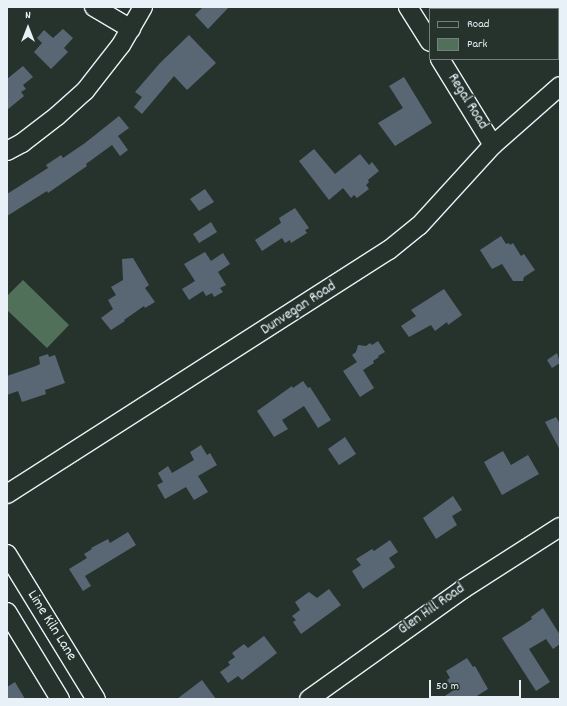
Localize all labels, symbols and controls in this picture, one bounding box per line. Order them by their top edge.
north arrow [8,8,48,48]
text: N [25,8,31,24]
legend [429,8,559,60]
text: Road [467,16,489,33]
text: Park [467,36,487,53]
street label: Regal Road [443,71,491,133]
street label: Dunvegan Road [258,278,340,340]
street label: Glen Hill Road [395,580,469,640]
street label: Lime Kiln Lane [22,588,80,664]
scale bar [431,672,523,698]
text: 50 m [436,678,459,695]

